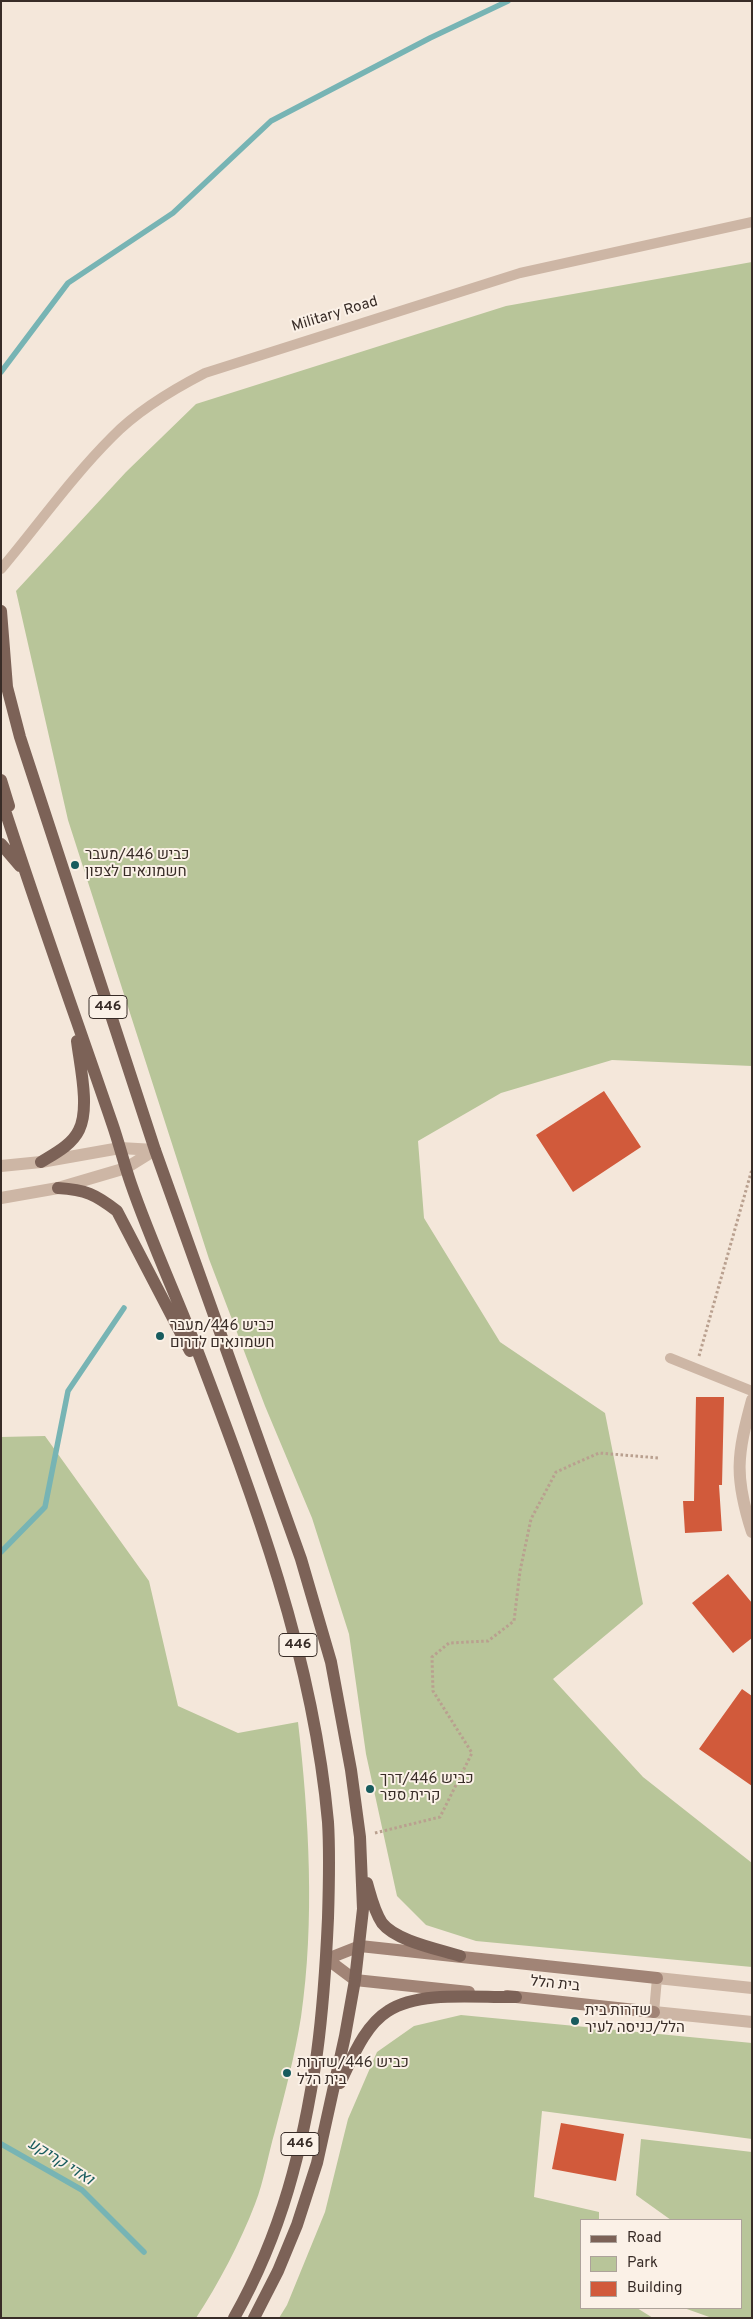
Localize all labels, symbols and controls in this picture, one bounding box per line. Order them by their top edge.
street label: Military Road [290,293,380,337]
place label: כביש 446/מעבר חשמונאים לצפון [85,847,189,882]
marker: כביש 446/מעבר חשמונאים לצפון [69,859,81,871]
road number: 446 [89,996,127,1019]
place label: כביש 446/מעבר חשמונאים לדרום [170,1318,274,1353]
marker: כביש 446/מעבר חשמונאים לדרום [154,1330,166,1342]
road number: 446 [279,1634,317,1656]
place label: כביש 446/דרך קרית ספר [380,1771,473,1806]
marker: כביש 446/דרך קרית ספר [364,1783,376,1795]
street label: בית הלל [529,1973,581,1997]
place label: שדרות בית הלל/כניסה לעיר [585,2003,685,2038]
marker: שדרות בית הלל/כניסה לעיר [569,2015,581,2027]
place label: כביש 446/שדרות בית הלל [297,2055,409,2090]
marker: כביש 446/שדרות בית הלל [281,2067,293,2079]
road number: 446 [281,2132,319,2156]
water label: ואדי קריקע [24,2135,96,2191]
legend [580,2219,743,2309]
text: Road [627,2229,662,2248]
text: Park [627,2254,658,2273]
text: Building [627,2279,682,2298]

